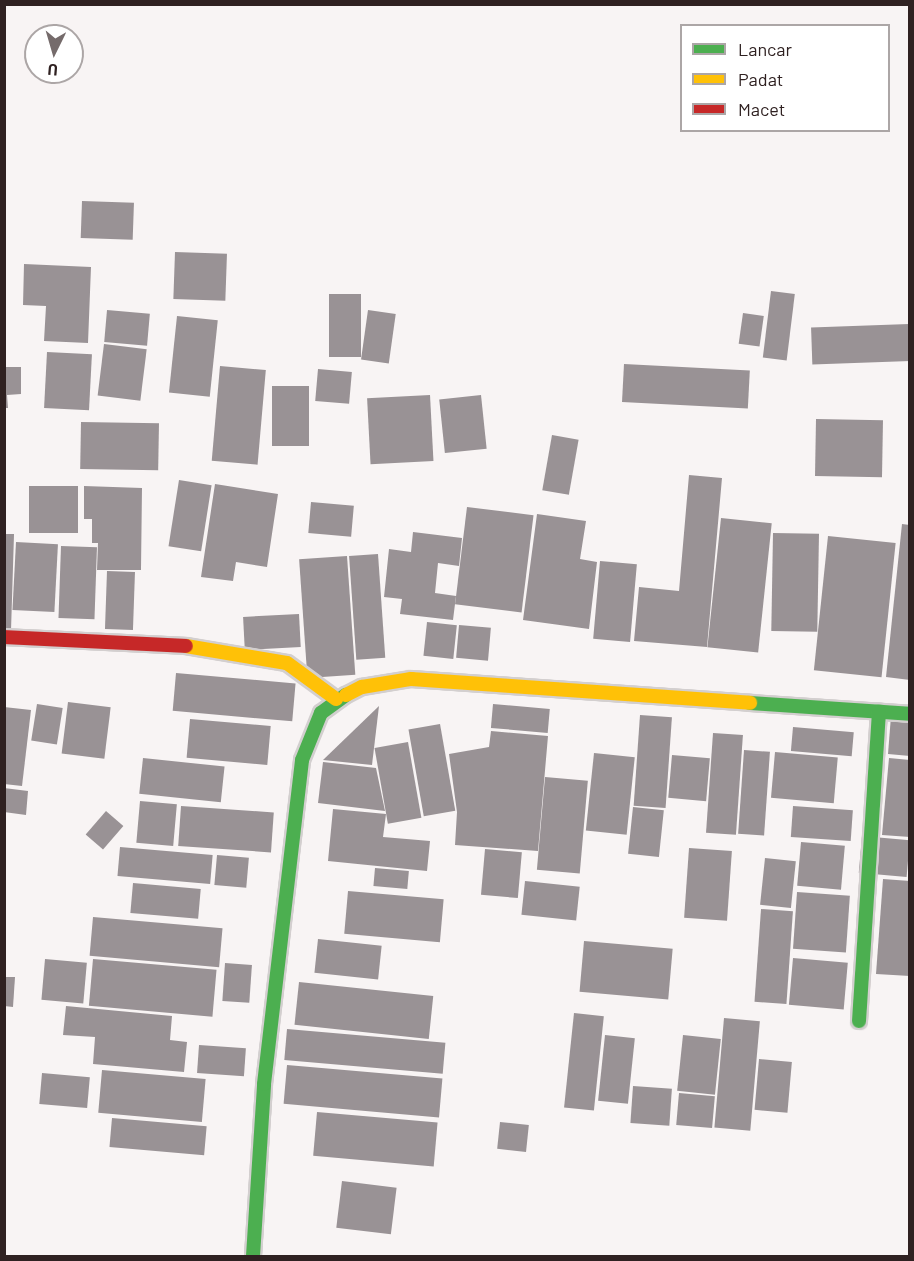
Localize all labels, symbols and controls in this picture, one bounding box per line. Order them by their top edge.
north arrow [24,24,84,84]
legend [680,24,890,132]
text: Lancar [738,38,792,60]
text: U [47,61,58,80]
text: Padat [738,68,783,90]
text: Macet [738,98,785,120]

